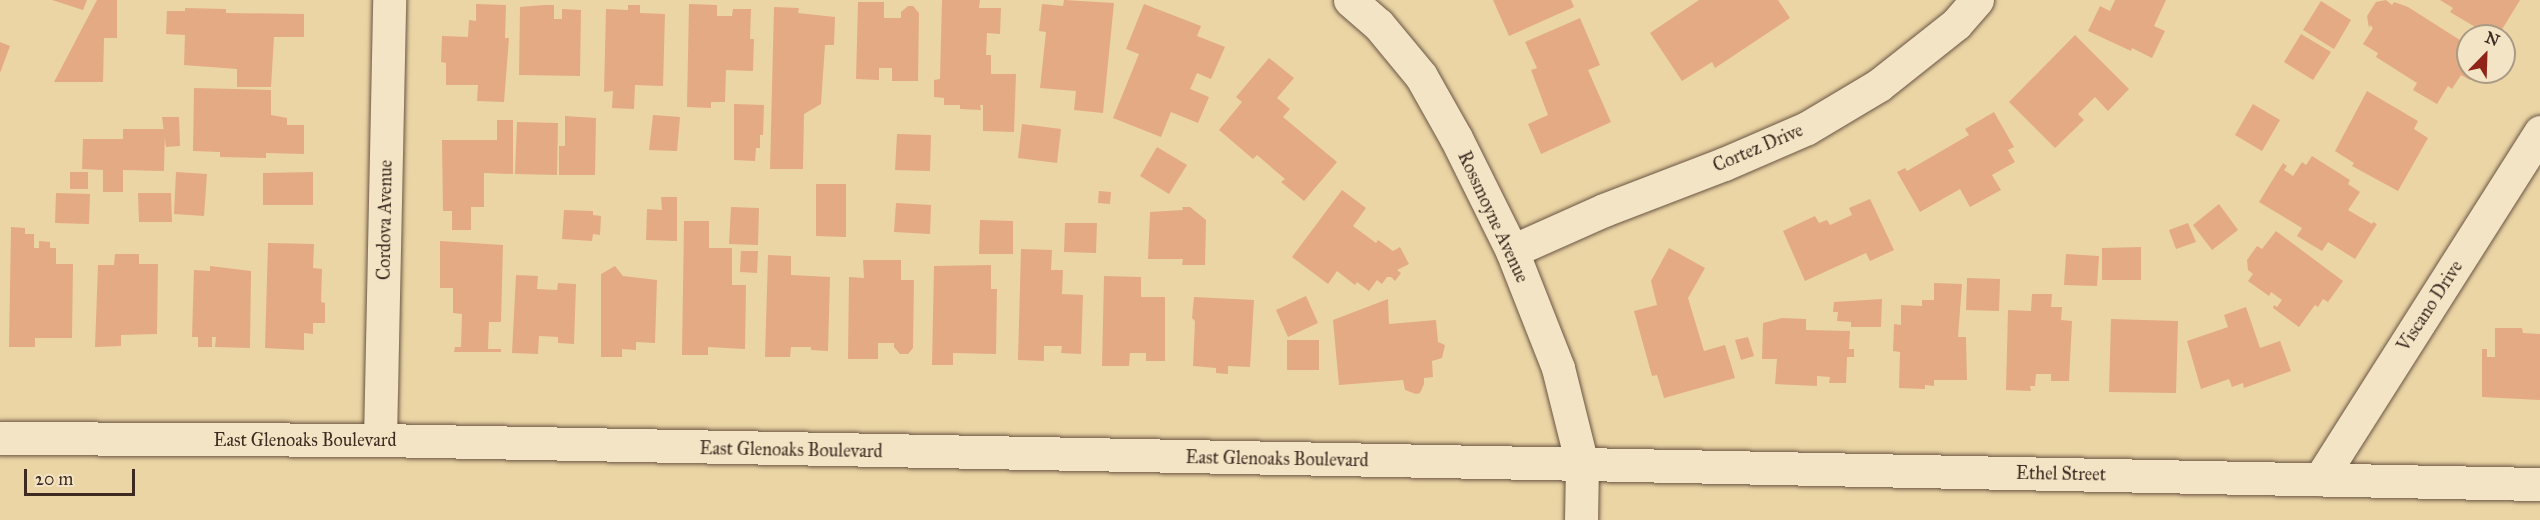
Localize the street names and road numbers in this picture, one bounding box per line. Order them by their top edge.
street label: Cortez Drive [1710,119,1806,177]
street label: Rossmoyne Avenue [1453,148,1533,286]
street label: Cordova Avenue [373,160,397,280]
street label: Viscano Drive [2393,257,2467,355]
street label: East Glenoaks Boulevard [214,429,396,451]
street label: East Glenoaks Boulevard [699,438,883,462]
street label: East Glenoaks Boulevard [1185,447,1369,471]
street label: Ethel Street [2016,462,2106,486]

